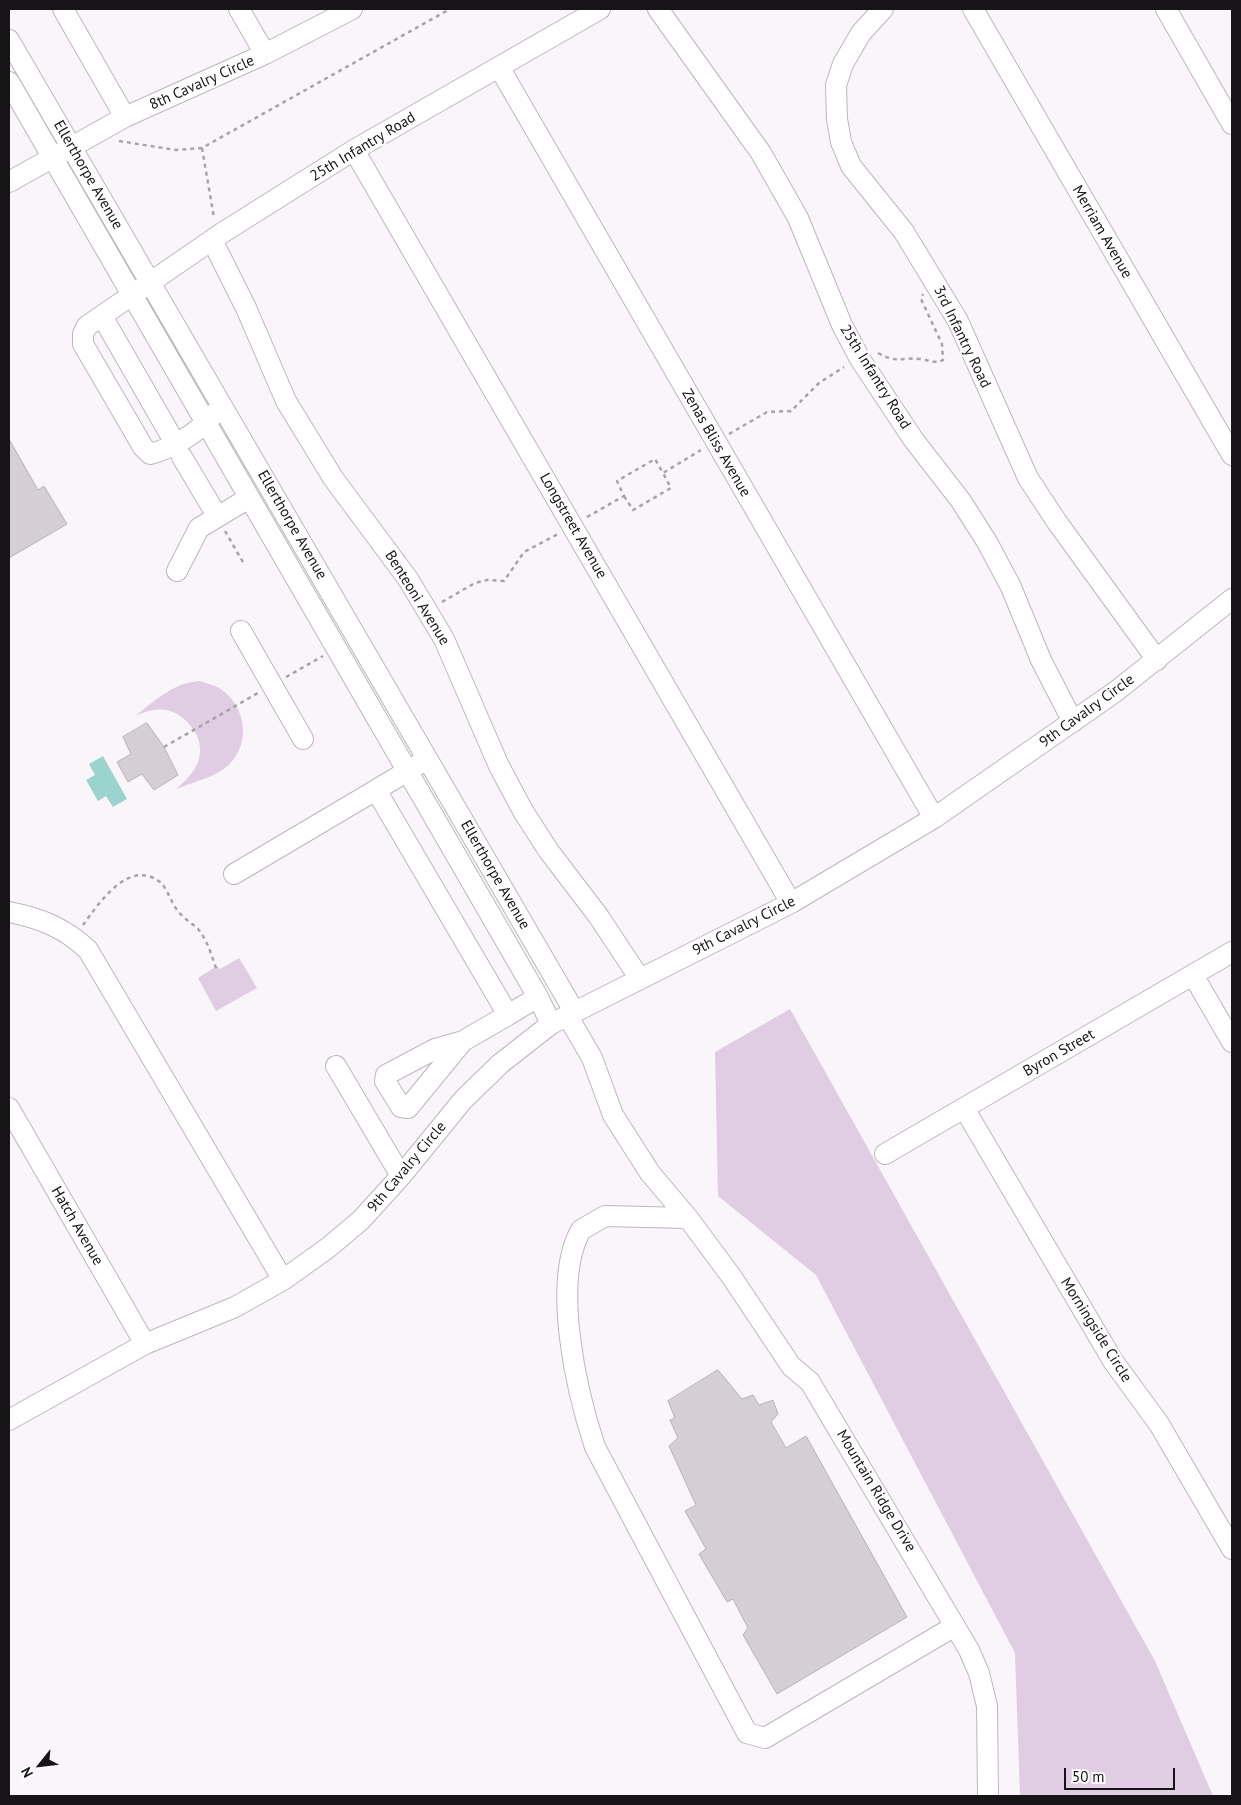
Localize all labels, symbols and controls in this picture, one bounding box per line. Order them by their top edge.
street label: 8th Cavalry Circle [147,52,257,114]
street label: 25th Infantry Road [307,108,419,186]
street label: Ellerthorpe Avenue [49,117,127,233]
street label: Merriam Avenue [1068,182,1136,282]
street label: 3rd Infantry Road [930,283,994,391]
street label: 25th Infantry Road [836,322,914,432]
street label: Zenas Bliss Avenue [678,386,754,500]
street label: Ellerthorpe Avenue [253,467,331,583]
street label: Longstreet Avenue [536,470,610,582]
street label: Benteoni Avenue [381,547,453,649]
street label: 9th Cavalry Circle [1036,671,1138,751]
street label: Ellerthorpe Avenue [456,817,534,933]
street label: 9th Cavalry Circle [690,892,798,960]
street label: Byron Street [1020,1025,1098,1081]
street label: 9th Cavalry Circle [364,1118,450,1216]
street label: Hatch Avenue [47,1183,107,1269]
street label: Morningside Circle [1057,1274,1135,1386]
street label: Mountain Ridge Drive [832,1427,920,1555]
north arrow [15,1740,65,1790]
scale bar [1066,1758,1177,1790]
text: N [17,1764,37,1781]
text: 50 m [1072,1767,1105,1786]

